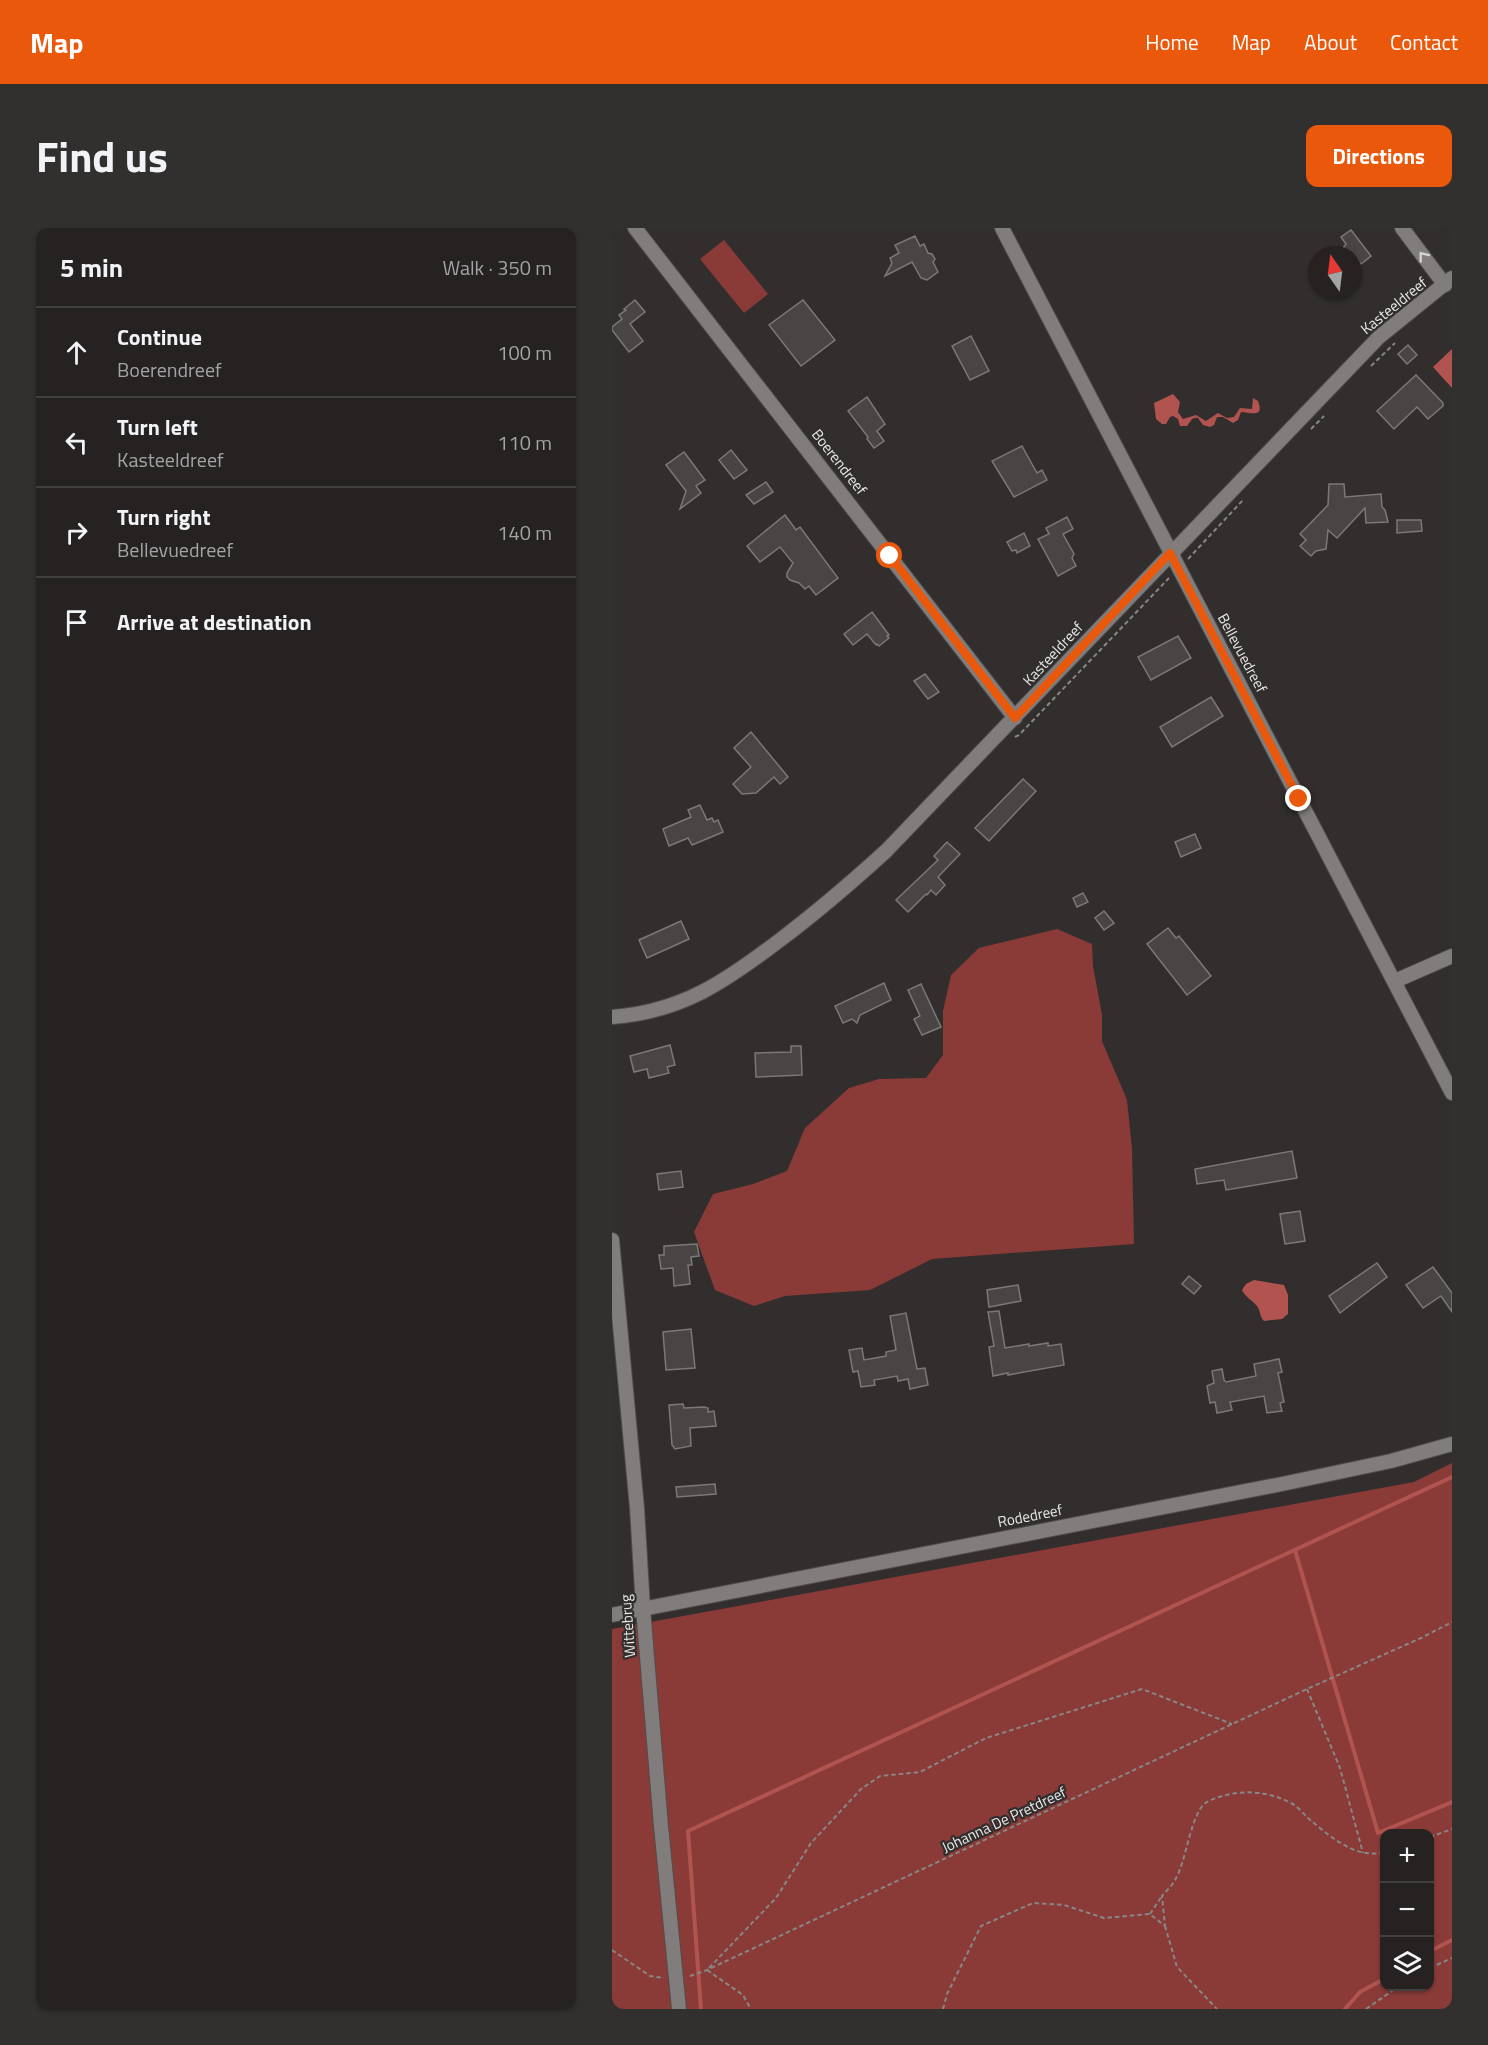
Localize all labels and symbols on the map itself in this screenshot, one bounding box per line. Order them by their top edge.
north arrow [1308,246,1362,300]
one-way arrow [1420,252,1431,263]
street label: Kasteeldreef [1355,271,1432,340]
street label: Boerendreef [806,424,873,500]
route start [876,542,902,568]
street label: Bellevuedreef [1212,609,1273,697]
street label: Kasteeldreef [1017,617,1088,691]
route end [1285,785,1311,811]
street label: Rodedreef [995,1498,1064,1533]
street label: Wittebrug [614,1593,641,1658]
street label: Johanna De Pretdreef [938,1781,1070,1859]

